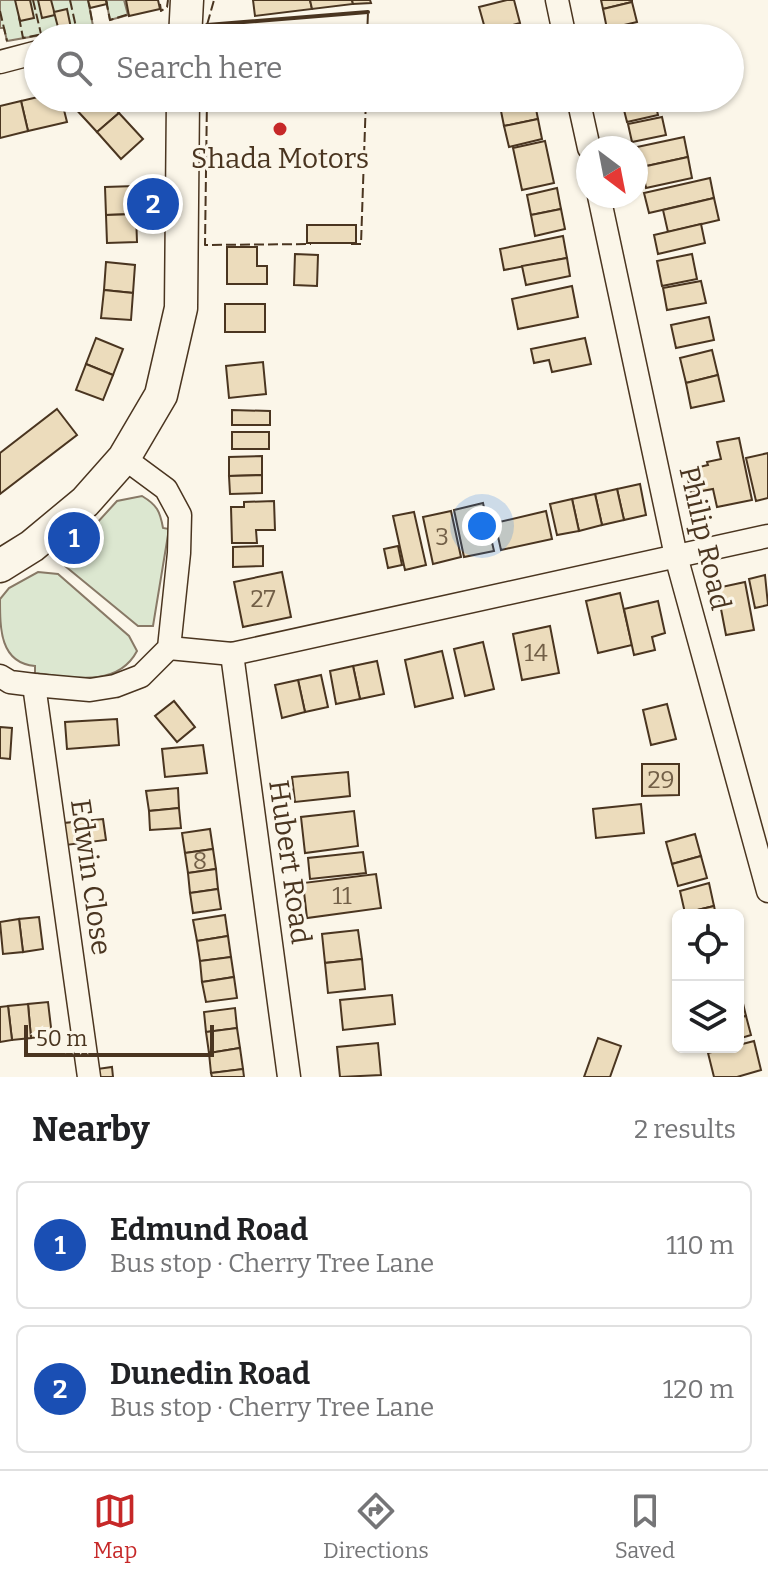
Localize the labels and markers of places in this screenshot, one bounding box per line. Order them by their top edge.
marker: Shada Motors [271,120,289,138]
place label: Shada Motors [191,142,369,175]
pin: 2 [127,174,179,234]
pin: 1 [48,508,100,568]

